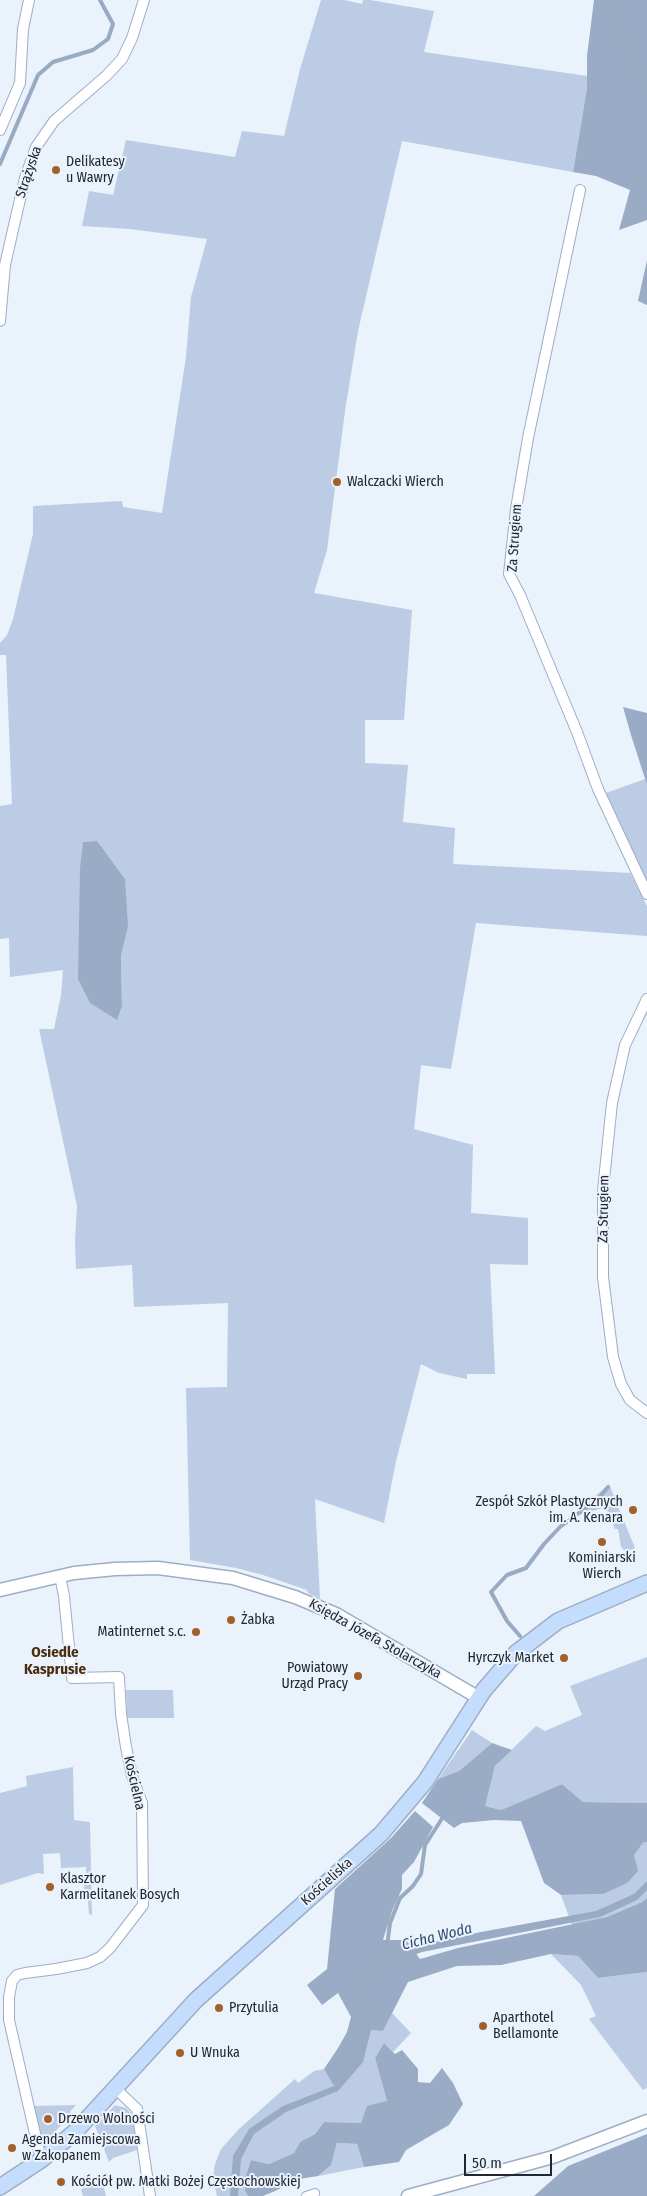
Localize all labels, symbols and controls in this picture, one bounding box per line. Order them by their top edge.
street label: Strążyska [12,144,46,200]
place label: Delikatesy u Wawry [66,154,125,186]
marker: Delikatesy u Wawry [50,164,62,176]
place label: Walczacki Wierch [347,474,444,490]
marker: Walczacki Wierch [331,476,343,488]
street label: Za Strugiem [504,503,526,573]
street label: Za Strugiem [595,1175,613,1243]
place label: Zespół Szkół Plastycznych im. A. Kenara [476,1494,623,1526]
marker: Zespół Szkół Plastycznych im. A. Kenara [627,1504,639,1516]
marker: Kominiarski Wierch [596,1536,608,1548]
place label: Kominiarski Wierch [568,1550,636,1582]
street label: Księdza Józefa Stolarczyka [306,1596,444,1682]
place label: Żabka [241,1612,275,1628]
marker: Żabka [225,1614,237,1626]
place label: Matinternet s.c. [97,1624,186,1640]
marker: Matinternet s.c. [190,1626,202,1638]
district label: Osiedle Kasprusie [24,1644,86,1679]
place label: Hyrczyk Market [468,1650,554,1666]
marker: Hyrczyk Market [558,1652,570,1664]
place label: Powiatowy Urząd Pracy [281,1660,348,1692]
marker: Powiatowy Urząd Pracy [352,1670,364,1682]
street label: Kościelna [120,1754,148,1812]
street label: Kościeliska [298,1855,356,1909]
place label: Klasztor Karmelitanek Bosych [60,1871,180,1904]
marker: Klasztor Karmelitanek Bosych [44,1881,56,1893]
water label: Cicha Woda [400,1920,474,1954]
place label: Przytulia [229,2000,279,2016]
marker: Przytulia [213,2002,225,2014]
place label: Aparthotel Bellamonte [493,2010,559,2042]
marker: Aparthotel Bellamonte [477,2020,489,2032]
place label: U Wnuka [190,2045,240,2061]
marker: U Wnuka [174,2047,186,2059]
place label: Drzewo Wolności [58,2111,155,2127]
marker: Drzewo Wolności [42,2113,54,2125]
place label: Agenda Zamiejscowa w Zakopanem [22,2132,141,2164]
marker: Agenda Zamiejscowa w Zakopanem [6,2142,18,2154]
scale bar [467,2144,554,2176]
text: 50 m [472,2154,502,2172]
place label: Kościół pw. Matki Bożej Częstochowskiej [71,2174,301,2190]
marker: Kościół pw. Matki Bożej Częstochowskiej [55,2176,67,2188]

